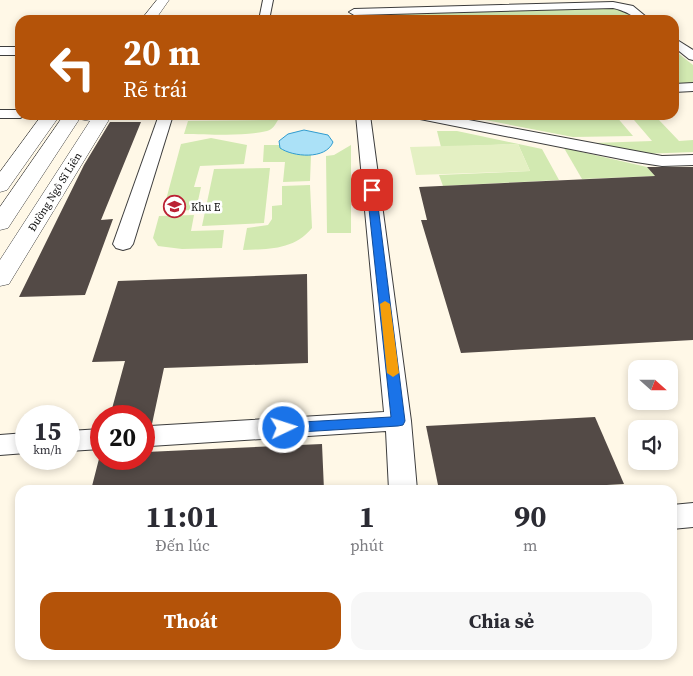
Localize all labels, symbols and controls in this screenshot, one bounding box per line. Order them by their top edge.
text: 20 m [123,29,200,77]
icon: left [40,35,105,100]
text: Rẽ trái [123,74,187,104]
street label: Đường Ngô Sĩ Liên [25,149,86,234]
pin [351,169,393,211]
icon: arrive [358,176,386,204]
school or university icon: Khu E [163,195,187,219]
place label: Khu E [191,200,221,215]
north arrow [628,360,678,410]
map controls [628,360,678,470]
position arrow [257,401,309,453]
speed limit sign: 20 [90,405,155,470]
text: 15 [34,414,61,448]
button: sound [628,420,678,470]
text: km/h [33,442,62,458]
text: 11:01 [146,496,220,537]
text: 1 [359,496,375,537]
text: 90 [514,496,546,537]
text: Đến lúc [155,534,210,556]
text: phút [350,534,383,556]
text: m [523,534,537,556]
button: Thoát [40,592,341,650]
button: Chia sẻ [351,592,652,650]

